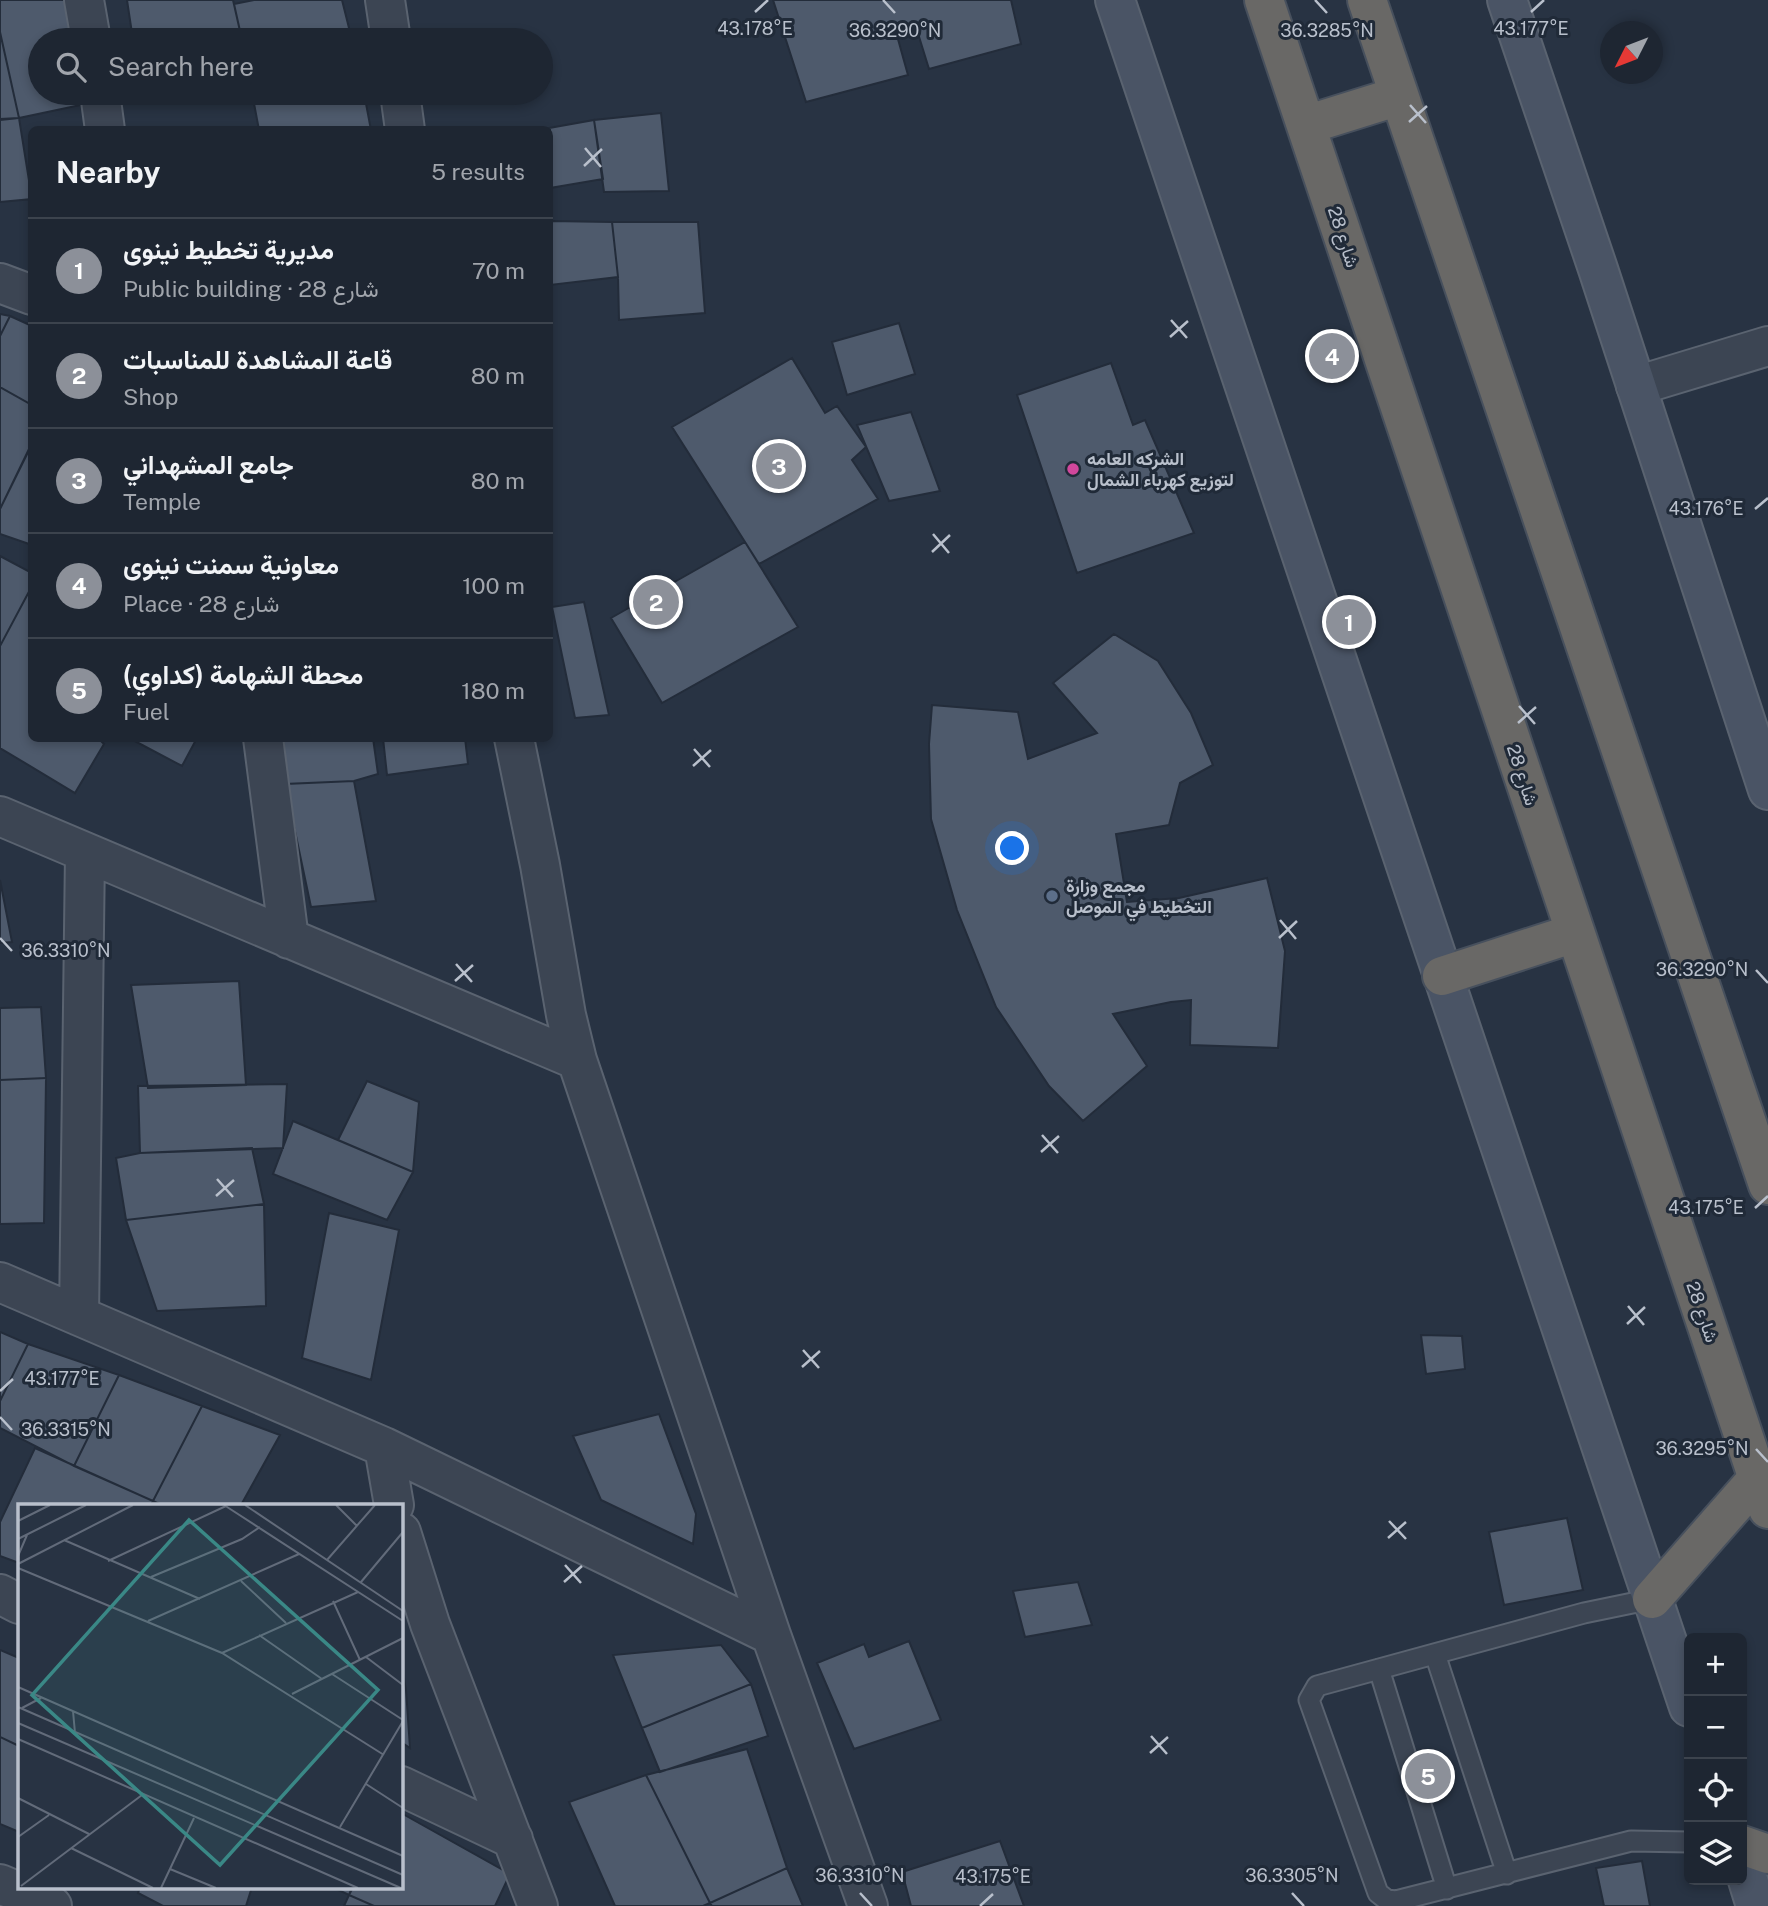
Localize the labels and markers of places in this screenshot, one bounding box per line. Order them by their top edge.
pin: 4 [1309,330,1355,382]
pin: 3 [756,440,802,492]
place label: الشركه العامه لتوزيع كهرباء الشمال [1087,448,1234,492]
marker: الشركه العامه لتوزيع كهرباء الشمال [1065,461,1081,477]
pin: 2 [633,576,679,628]
pin: 1 [1326,596,1372,648]
place label: مجمع وزارة التخطيط في الموصل [1066,875,1212,922]
marker: مجمع وزارة التخطيط في الموصل [1044,888,1060,904]
pin: 5 [1405,1750,1451,1802]

